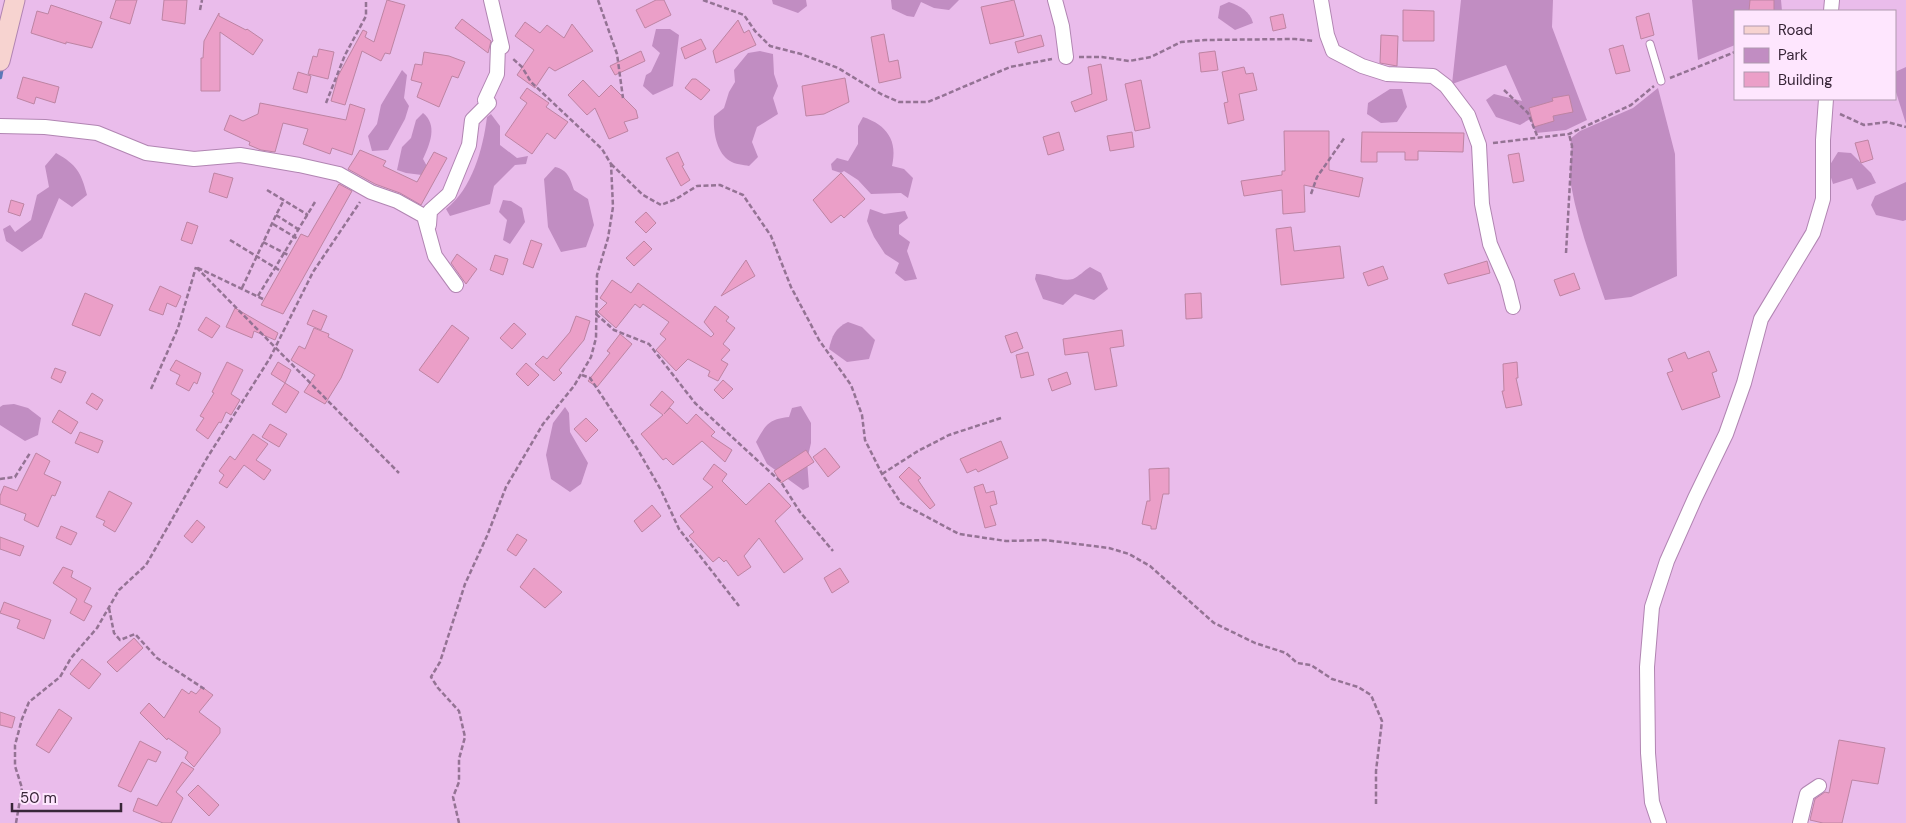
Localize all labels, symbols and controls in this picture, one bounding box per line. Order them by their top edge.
legend [1734,10,1896,100]
text: Road [1778,20,1813,40]
text: Park [1778,45,1808,65]
text: Building [1778,70,1833,90]
scale bar [12,780,121,812]
text: 50 m [20,788,57,808]

